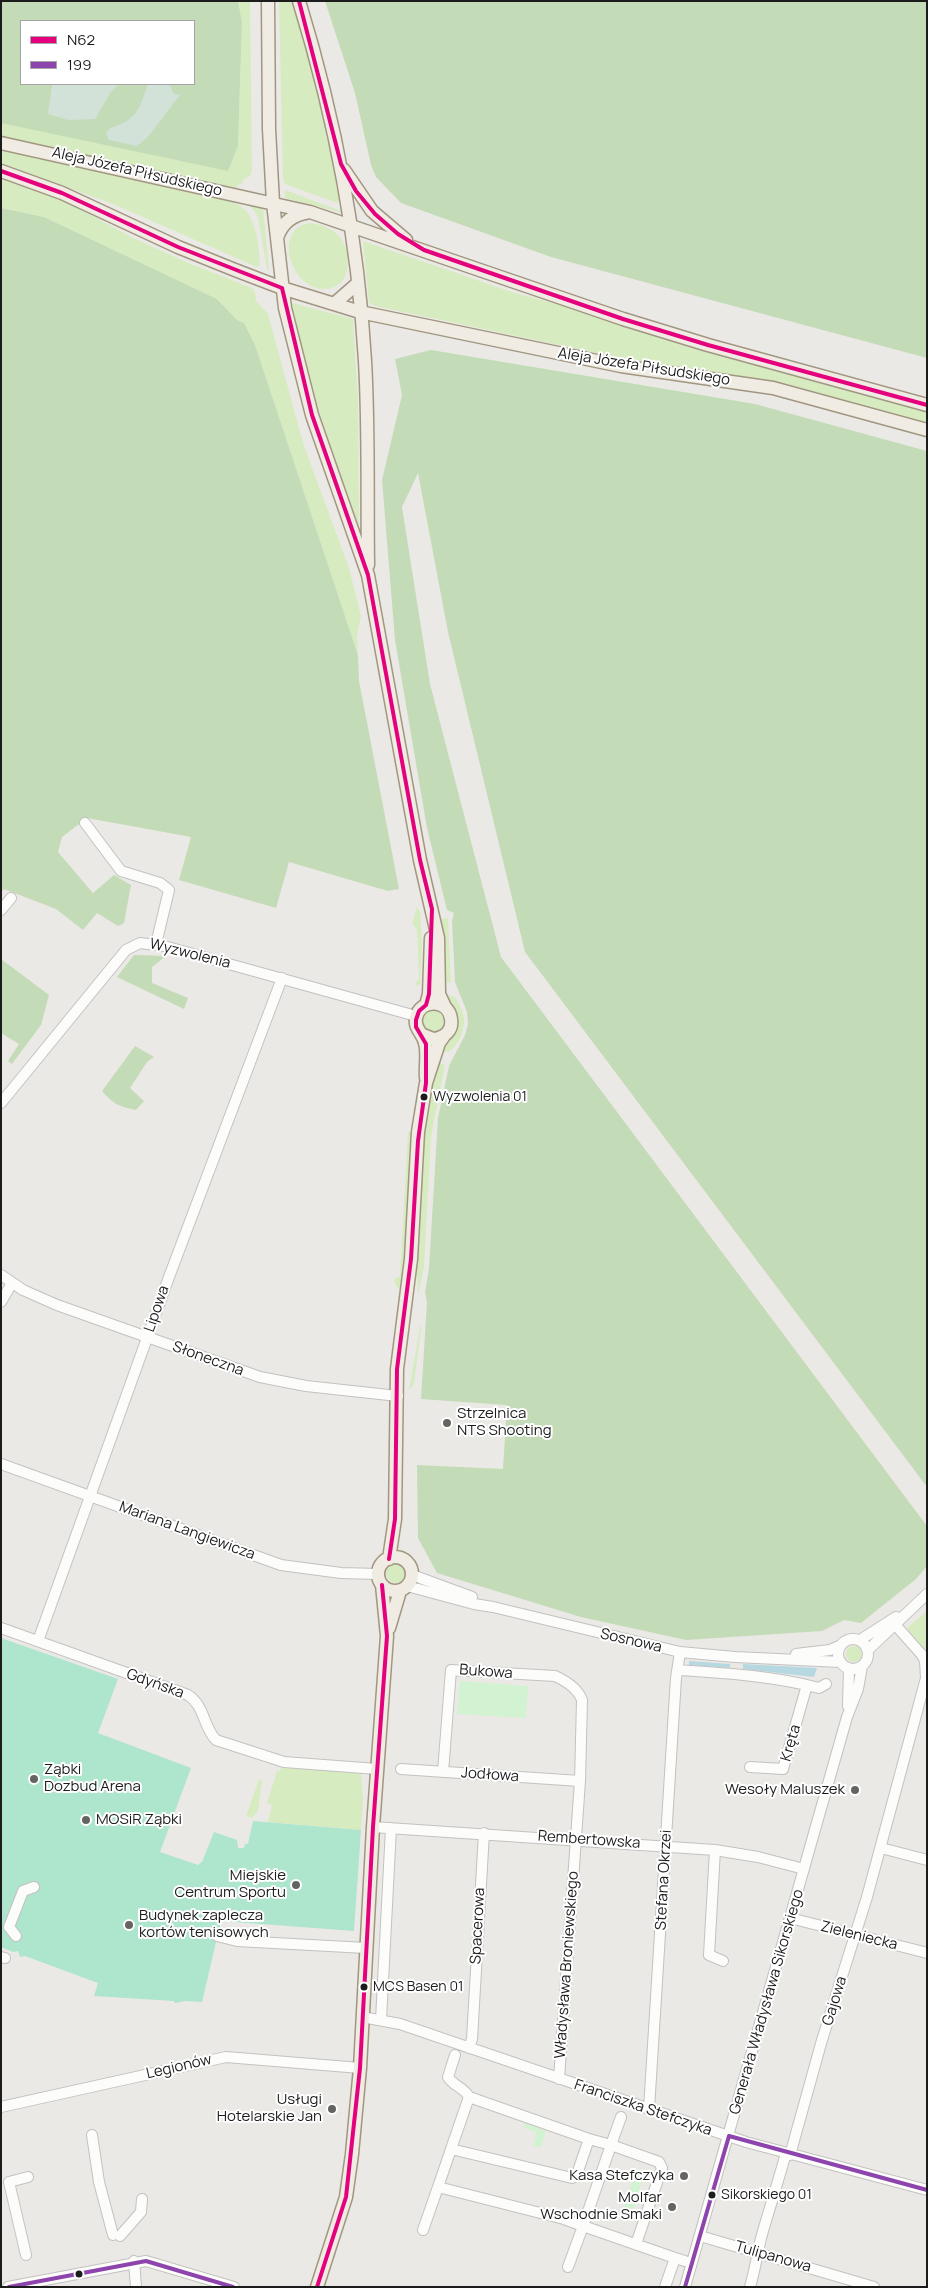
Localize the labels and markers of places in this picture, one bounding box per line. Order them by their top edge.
place label: Wyzwolenia 01 [433,1089,527,1105]
marker: Wyzwolenia 01 [419,1092,429,1102]
place label: Strzelnica NTS Shooting [457,1405,552,1440]
marker: Strzelnica NTS Shooting [441,1417,453,1429]
place label: Ząbki Dozbud Arena [44,1761,141,1796]
marker: Ząbki Dozbud Arena [28,1773,40,1785]
place label: Wesoły Maluszek [725,1781,845,1799]
marker: Wesoły Maluszek [849,1784,861,1796]
place label: MOSiR Ząbki [96,1811,182,1829]
marker: MOSiR Ząbki [80,1814,92,1826]
place label: Miejskie Centrum Sportu [174,1867,286,1902]
marker: Miejskie Centrum Sportu [290,1879,302,1891]
place label: Budynek zaplecza kortów tenisowych [139,1907,269,1942]
marker: Budynek zaplecza kortów tenisowych [123,1919,135,1931]
place label: MCS Basen 01 [373,1979,463,1995]
marker: MCS Basen 01 [359,1982,369,1992]
place label: Usługi Hotelarskie Jan [217,2091,322,2126]
marker: Usługi Hotelarskie Jan [326,2103,338,2115]
place label: Kasa Stefczyka [569,2167,674,2185]
marker: Kasa Stefczyka [678,2170,690,2182]
place label: Sikorskiego 01 [721,2187,812,2203]
place label: Molfar Wschodnie Smaki [540,2189,662,2224]
marker: Sikorskiego 01 [707,2190,717,2200]
marker: Molfar Wschodnie Smaki [666,2201,678,2213]
unlabelled marker [74,2269,84,2279]

